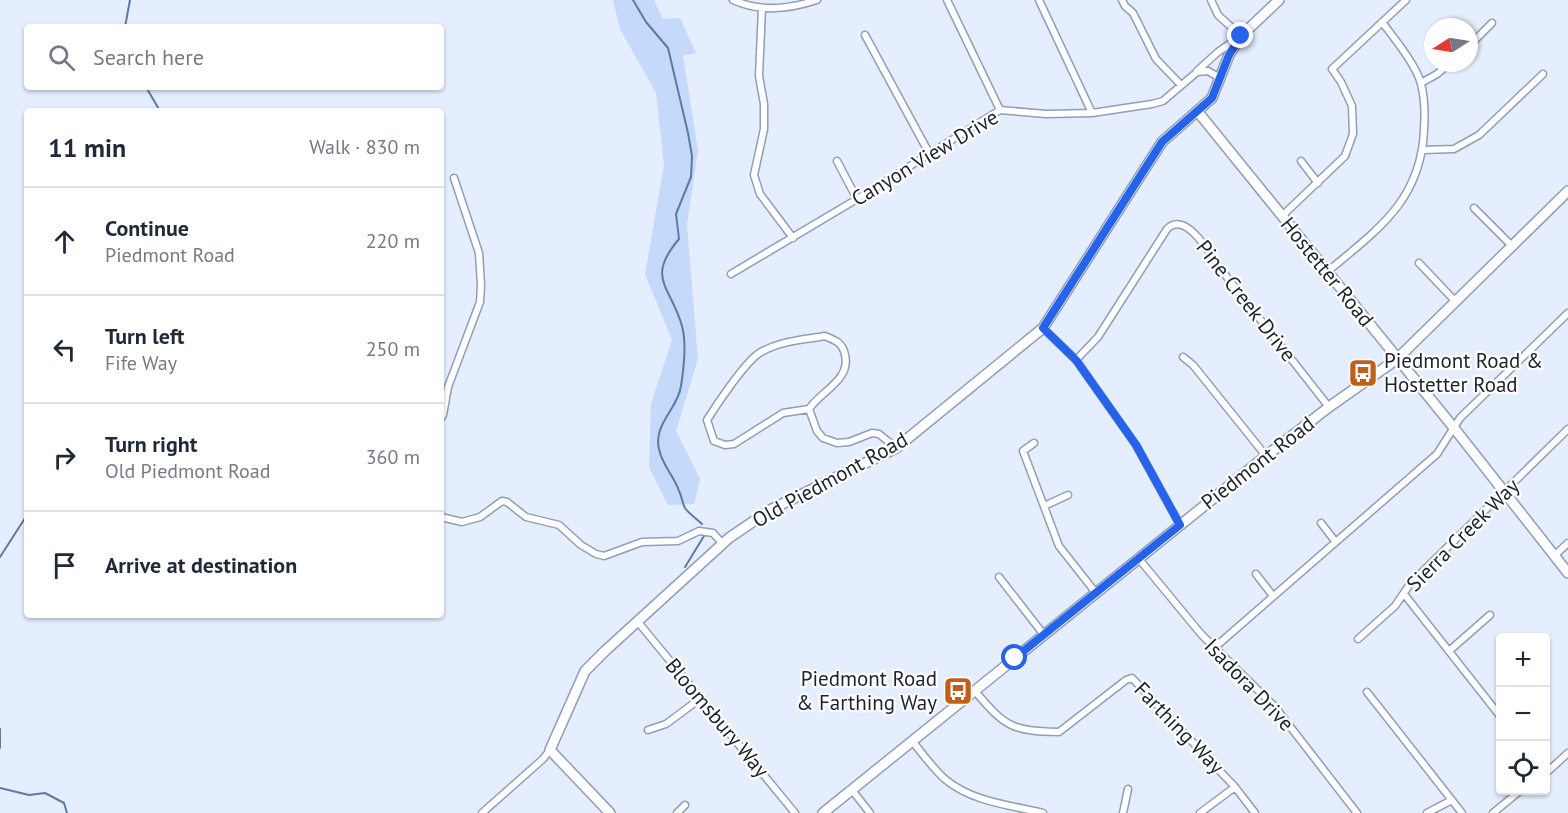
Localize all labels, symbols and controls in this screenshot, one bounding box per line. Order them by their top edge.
north arrow [1424,18,1478,72]
route end [1227,22,1253,48]
search box [24,24,444,90]
icon: search [45,41,78,74]
text: Search here [93,43,204,71]
street label: Canyon View Drive [846,103,1003,212]
text: 11 min [48,131,126,164]
text: Walk · 830 m [309,134,420,160]
street label: Hostetter Road [1275,211,1380,332]
text: Continue [105,214,189,242]
icon: ahead [48,225,81,258]
text: 220 m [366,228,420,254]
street label: Pine Creek Drive [1190,234,1302,367]
text: Piedmont Road [105,242,235,268]
text: Turn left [105,322,185,350]
icon: left [48,333,81,366]
text: 250 m [366,336,420,362]
place label: Piedmont Road & Hostetter Road [1384,347,1543,398]
text: Fife Way [105,350,177,376]
bus stop icon: Piedmont Road & Hostetter Road [1347,357,1379,389]
street label: Piedmont Road [1196,410,1320,515]
street label: Old Piedmont Road [747,426,912,533]
text: Turn right [105,430,197,458]
icon: right [48,441,81,474]
text: 360 m [366,444,420,470]
text: Old Piedmont Road [105,458,270,484]
street label: Sierra Creek Way [1400,472,1525,597]
icon: arrive [48,549,81,582]
text: Arrive at destination [105,551,297,579]
street label: Isadora Drive [1199,633,1300,737]
map controls [1496,633,1550,795]
button: + [1496,633,1550,687]
route start [1001,644,1027,670]
street label: Bloomsbury Way [660,652,775,783]
place label: Piedmont Road & Farthing Way [796,665,937,716]
bus stop icon: Piedmont Road & Farthing Way [942,675,974,707]
street label: Farthing Way [1129,676,1230,780]
button: − [1496,687,1550,741]
button: locate [1496,741,1550,795]

